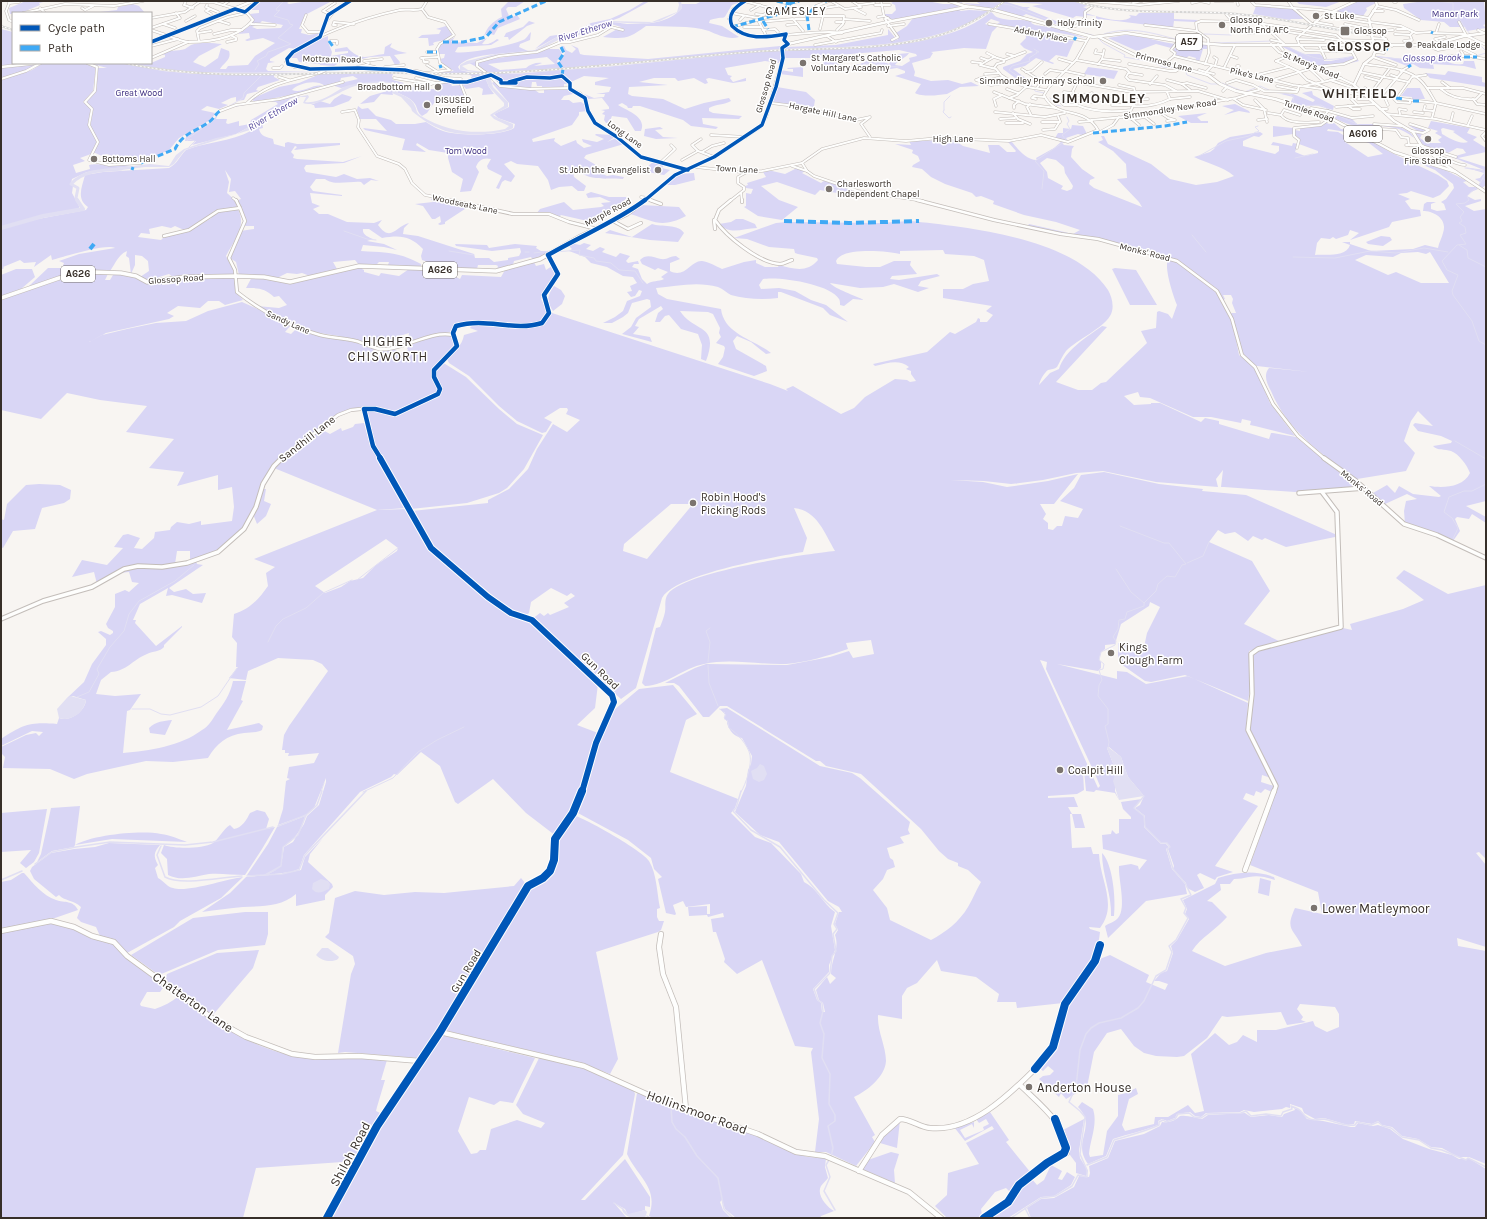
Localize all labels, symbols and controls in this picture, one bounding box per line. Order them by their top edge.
district label: GAMESLEY [766,5,826,18]
park label: Manor Park [1432,9,1478,19]
marker: St Luke [1311,11,1321,21]
place label: St Luke [1324,11,1355,21]
legend [12,12,152,64]
place label: Glossop North End AFC [1230,15,1289,35]
water label: River Etherow [556,17,614,45]
marker: Holy Trinity [1044,18,1054,28]
place label: Holy Trinity [1057,18,1103,28]
marker: Glossop North End AFC [1217,20,1227,30]
text: Cycle path [48,21,105,35]
street label: Adderly Place [1013,24,1069,44]
marker: Glossop [1339,25,1351,37]
place label: Glossop [1354,26,1387,36]
road number: A57 [1176,34,1202,50]
district label: GLOSSOP [1327,39,1391,54]
marker: Peakdale Lodge [1404,40,1414,50]
place label: Peakdale Lodge [1417,40,1481,50]
text: Path [48,41,73,55]
street label: St Mary's Road [1281,49,1341,81]
street label: Primrose Lane [1135,50,1194,74]
water label: Glossop Brook [1402,51,1463,65]
street label: Mottram Road [303,53,361,65]
place label: St Margaret's Catholic Voluntary Academy [811,53,901,73]
street label: Glossop Road [754,58,778,114]
marker: St Margaret's Catholic Voluntary Academy [798,58,808,68]
street label: Pike's Lane [1229,65,1275,85]
place label: Simmondley Primary School [979,76,1095,86]
marker: Simmondley Primary School [1098,76,1108,86]
place label: Broadbottom Hall [357,82,430,92]
marker: Broadbottom Hall [433,82,443,92]
district label: WHITFIELD [1322,86,1398,101]
park label: Great Wood [115,88,163,98]
district label: SIMMONDLEY [1052,91,1146,106]
water label: River Etherow [246,94,301,134]
place label: DISUSED Lymefield [435,95,474,115]
street label: Simmondley New Road [1123,97,1217,121]
street label: Turnlee Road [1282,98,1336,124]
marker: DISUSED Lymefield [422,100,432,110]
street label: Hargate Hill Lane [788,100,858,124]
street label: Long Lane [605,118,645,150]
road number: A6016 [1344,126,1382,142]
street label: High Lane [933,134,974,144]
marker: Glossop Fire Station [1423,134,1433,144]
park label: Tom Wood [445,146,487,156]
place label: Glossop Fire Station [1404,146,1452,166]
marker: Bottoms Hall [89,154,99,164]
place label: Bottoms Hall [102,154,156,164]
street label: Town Lane [716,163,759,175]
place label: St John the Evangelist [559,165,651,175]
marker: St John the Evangelist [653,165,663,175]
place label: Charlesworth Independent Chapel [837,179,919,199]
marker: Charlesworth Independent Chapel [824,184,834,194]
street label: Woodseats Lane [431,192,499,216]
street label: Marple Road [583,196,633,228]
street label: Monks' Road [1119,241,1171,263]
road number: A626 [423,262,457,278]
road number: A626 [61,266,95,282]
street label: Glossop Road [148,272,204,286]
street label: Sandy Lane [265,308,312,336]
district label: HIGHER CHISWORTH [348,334,428,364]
street label: Sandhill Lane [276,413,338,465]
street label: Monks' Road [1339,468,1385,508]
place label: Robin Hood's Picking Rods [701,491,766,517]
marker: Robin Hood's Picking Rods [688,498,698,508]
place label: Kings Clough Farm [1119,641,1183,667]
marker: Kings Clough Farm [1106,648,1116,658]
street label: Gun Road [578,650,622,692]
place label: Coalpit Hill [1068,764,1123,777]
marker: Coalpit Hill [1055,765,1065,775]
place label: Lower Matleymoor [1322,901,1430,916]
marker: Lower Matleymoor [1309,903,1319,913]
street label: Gun Road [448,947,484,995]
street label: Chatterton Lane [150,969,236,1036]
place label: Anderton House [1037,1080,1132,1095]
marker: Anderton House [1024,1082,1034,1092]
street label: Hollinsmoor Road [645,1087,749,1137]
street label: Shiloh Road [327,1119,373,1189]

